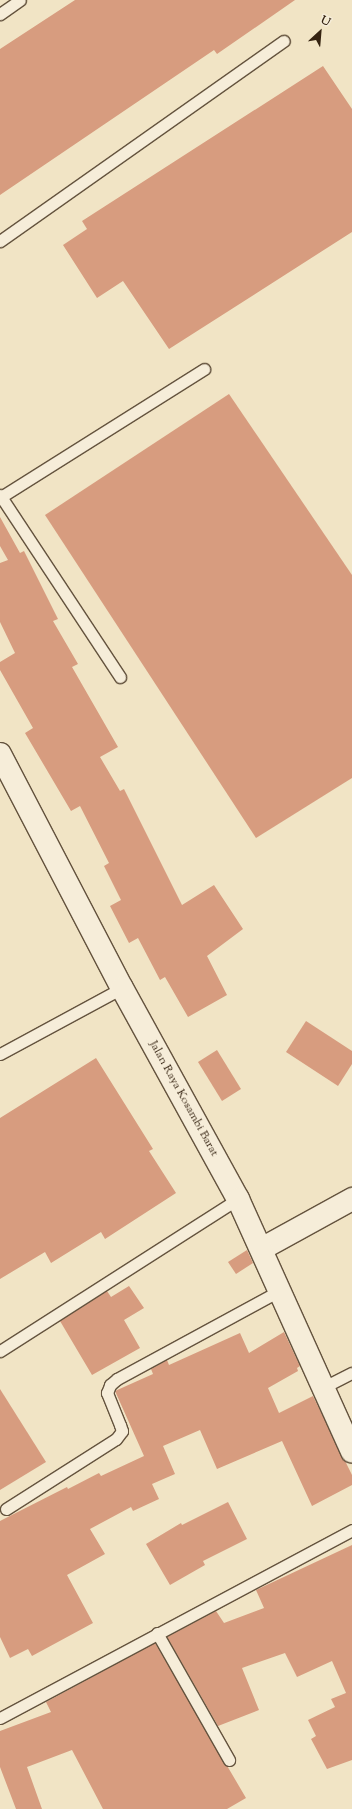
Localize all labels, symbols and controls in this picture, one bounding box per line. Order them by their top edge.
north arrow [300,12,340,52]
text: U [318,12,333,30]
street label: Jalan Raya Kosambi Barat [145,1039,221,1159]

